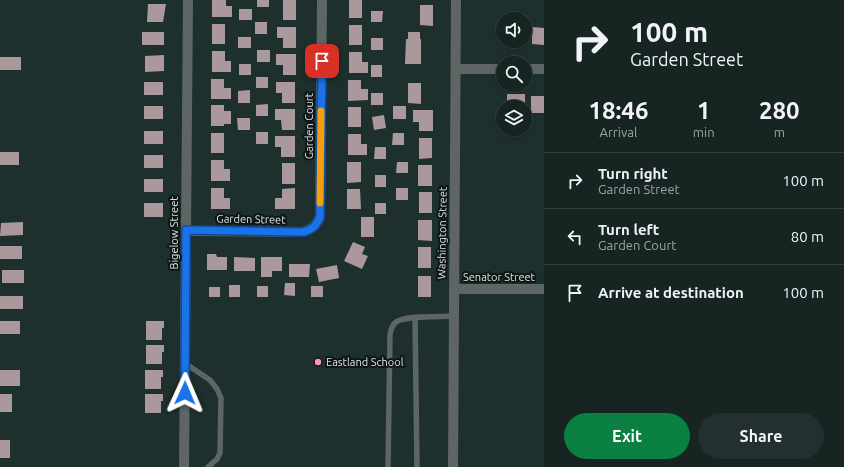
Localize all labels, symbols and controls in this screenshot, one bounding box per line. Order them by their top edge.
map controls [496,12,532,136]
button: sound [496,12,532,48]
icon: right [564,16,616,68]
text: 100 m [630,16,708,47]
pin [305,44,339,78]
text: Garden Street [630,49,743,69]
icon: arrive [311,50,333,72]
button: search [496,56,532,92]
street label: Garden Court [303,92,315,159]
text: 18:46 [588,97,648,124]
text: 1 [697,97,710,124]
text: 280 [759,97,800,124]
button: layers [496,100,532,136]
text: Arrival [599,125,637,139]
text: min [693,125,715,139]
text: m [774,125,785,139]
text: Turn right [598,165,668,182]
icon: right [564,170,586,192]
text: 100 m [782,172,824,189]
text: Garden Street [598,182,680,196]
street label: Washington Street [435,186,449,279]
street label: Bigelow Street [168,196,180,270]
street label: Garden Street [216,212,286,226]
text: Turn left [598,221,659,238]
icon: left [564,226,586,248]
text: 80 m [791,228,824,245]
text: Garden Court [598,238,676,252]
street label: Senator Street [463,271,536,283]
icon: arrive [564,282,586,304]
text: Arrive at destination [598,284,744,301]
text: 100 m [782,284,824,301]
place label: Eastland School [326,356,404,368]
marker: Eastland School [313,357,323,367]
position arrow [164,372,206,414]
button: Exit [564,413,690,459]
button: Share [698,413,824,459]

